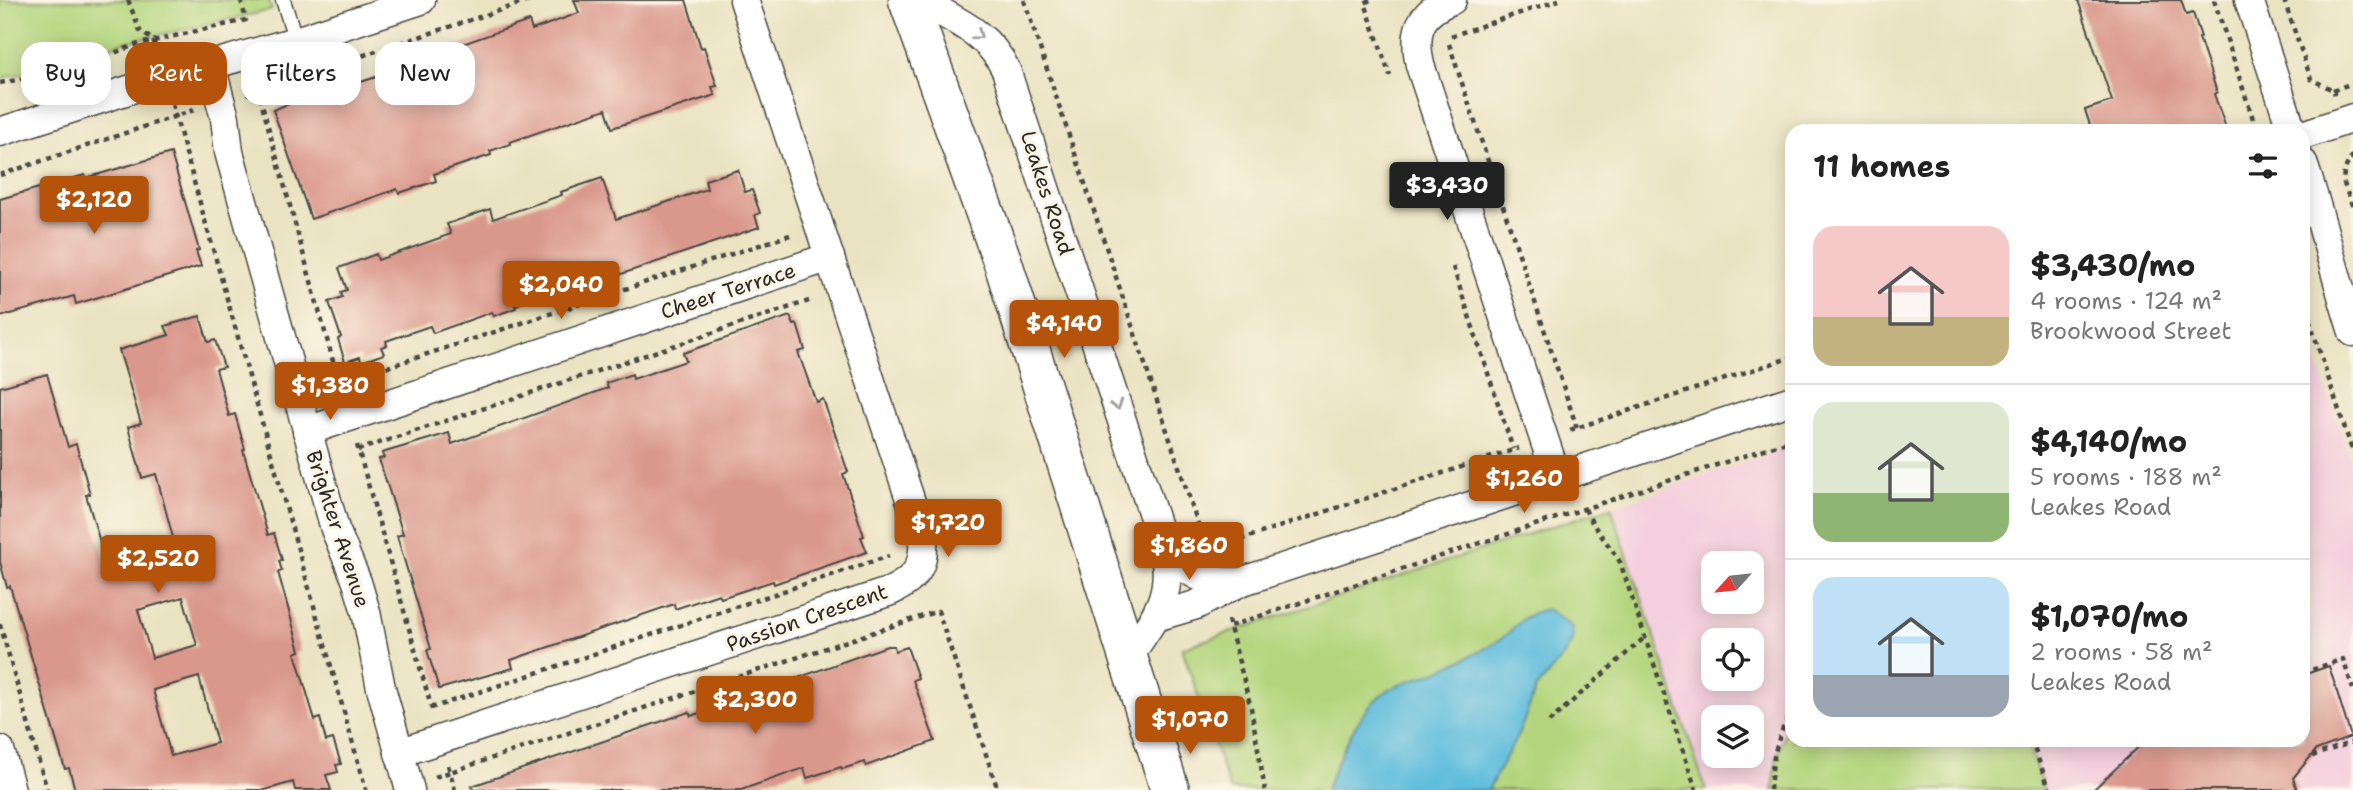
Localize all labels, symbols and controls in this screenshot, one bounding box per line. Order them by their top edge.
one-way arrow [970,26,982,39]
chip: Buy [21,42,111,105]
chip: Rent [125,42,227,105]
chip: Filters [241,42,361,105]
chip: New [375,42,475,105]
street label: Leakes Road [1014,127,1080,259]
text: 11 homes [1813,146,1950,187]
icon: filters [2244,147,2282,185]
pin: $3,430 [1390,162,1504,222]
text: $3,430 [1405,170,1489,200]
pin: $2,120 [37,176,151,236]
text: $2,120 [56,184,132,214]
text: $3,430/mo [2030,245,2195,286]
icon: home [1869,254,1953,338]
street label: Cheer Terrace [657,256,799,326]
pin: $2,040 [504,262,618,321]
text: $2,040 [518,269,604,299]
text: 4 rooms · 124 m² [2030,286,2222,316]
pin: $4,140 [1007,300,1121,360]
text: $4,140 [1026,308,1102,338]
text: Brookwood Street [2030,316,2231,346]
pin: $1,380 [273,362,387,422]
text: $1,380 [291,370,369,400]
one-way arrow [1109,398,1123,410]
text: $4,140/mo [2030,421,2187,462]
icon: home [1869,430,1953,514]
street label: Brighter Avenue [299,447,377,611]
pin: $1,260 [1467,456,1581,515]
text: 5 rooms · 188 m² [2030,462,2222,492]
text: $1,260 [1485,463,1563,493]
text: Leakes Road [2030,492,2171,522]
pin: $1,720 [891,500,1005,559]
text: $1,720 [911,507,985,537]
pin: $1,860 [1132,522,1246,582]
text: $1,860 [1150,530,1228,560]
pin: $2,520 [101,536,215,595]
text: $2,520 [117,543,199,573]
north arrow [1701,551,1764,614]
map controls [1701,551,1764,768]
street label: Passion Crescent [723,577,891,659]
text: $1,070/mo [2030,596,2188,637]
icon: home [1869,605,1953,689]
button: locate [1701,628,1764,691]
text: 2 rooms · 58 m² [2030,637,2213,667]
text: Leakes Road [2030,667,2171,697]
pin: $2,300 [698,676,812,736]
text: $2,300 [712,684,798,714]
pin: $1,070 [1133,696,1247,756]
text: $1,070 [1151,704,1229,734]
button: layers [1701,705,1764,768]

